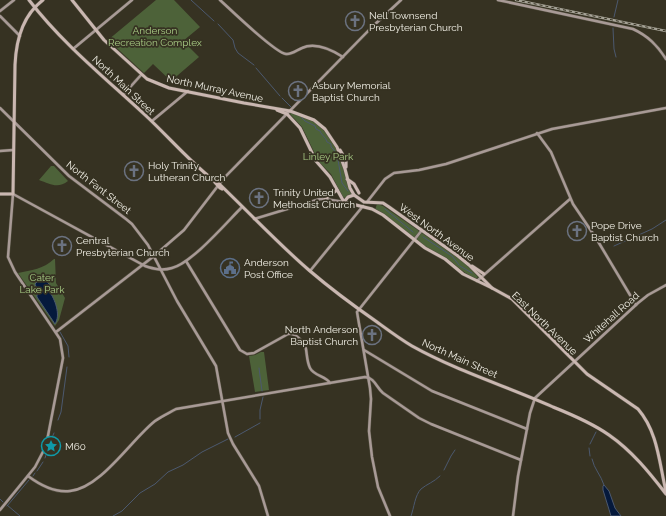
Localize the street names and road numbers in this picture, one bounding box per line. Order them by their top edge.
street label: North Main Street [90,54,158,118]
street label: North Murray Avenue [166,73,264,104]
street label: North Fant Street [64,159,134,216]
street label: West North Avenue [397,202,476,263]
street label: East North Avenue [510,290,579,357]
street label: Whitehall Road [581,290,641,345]
street label: North Main Street [420,337,500,380]

